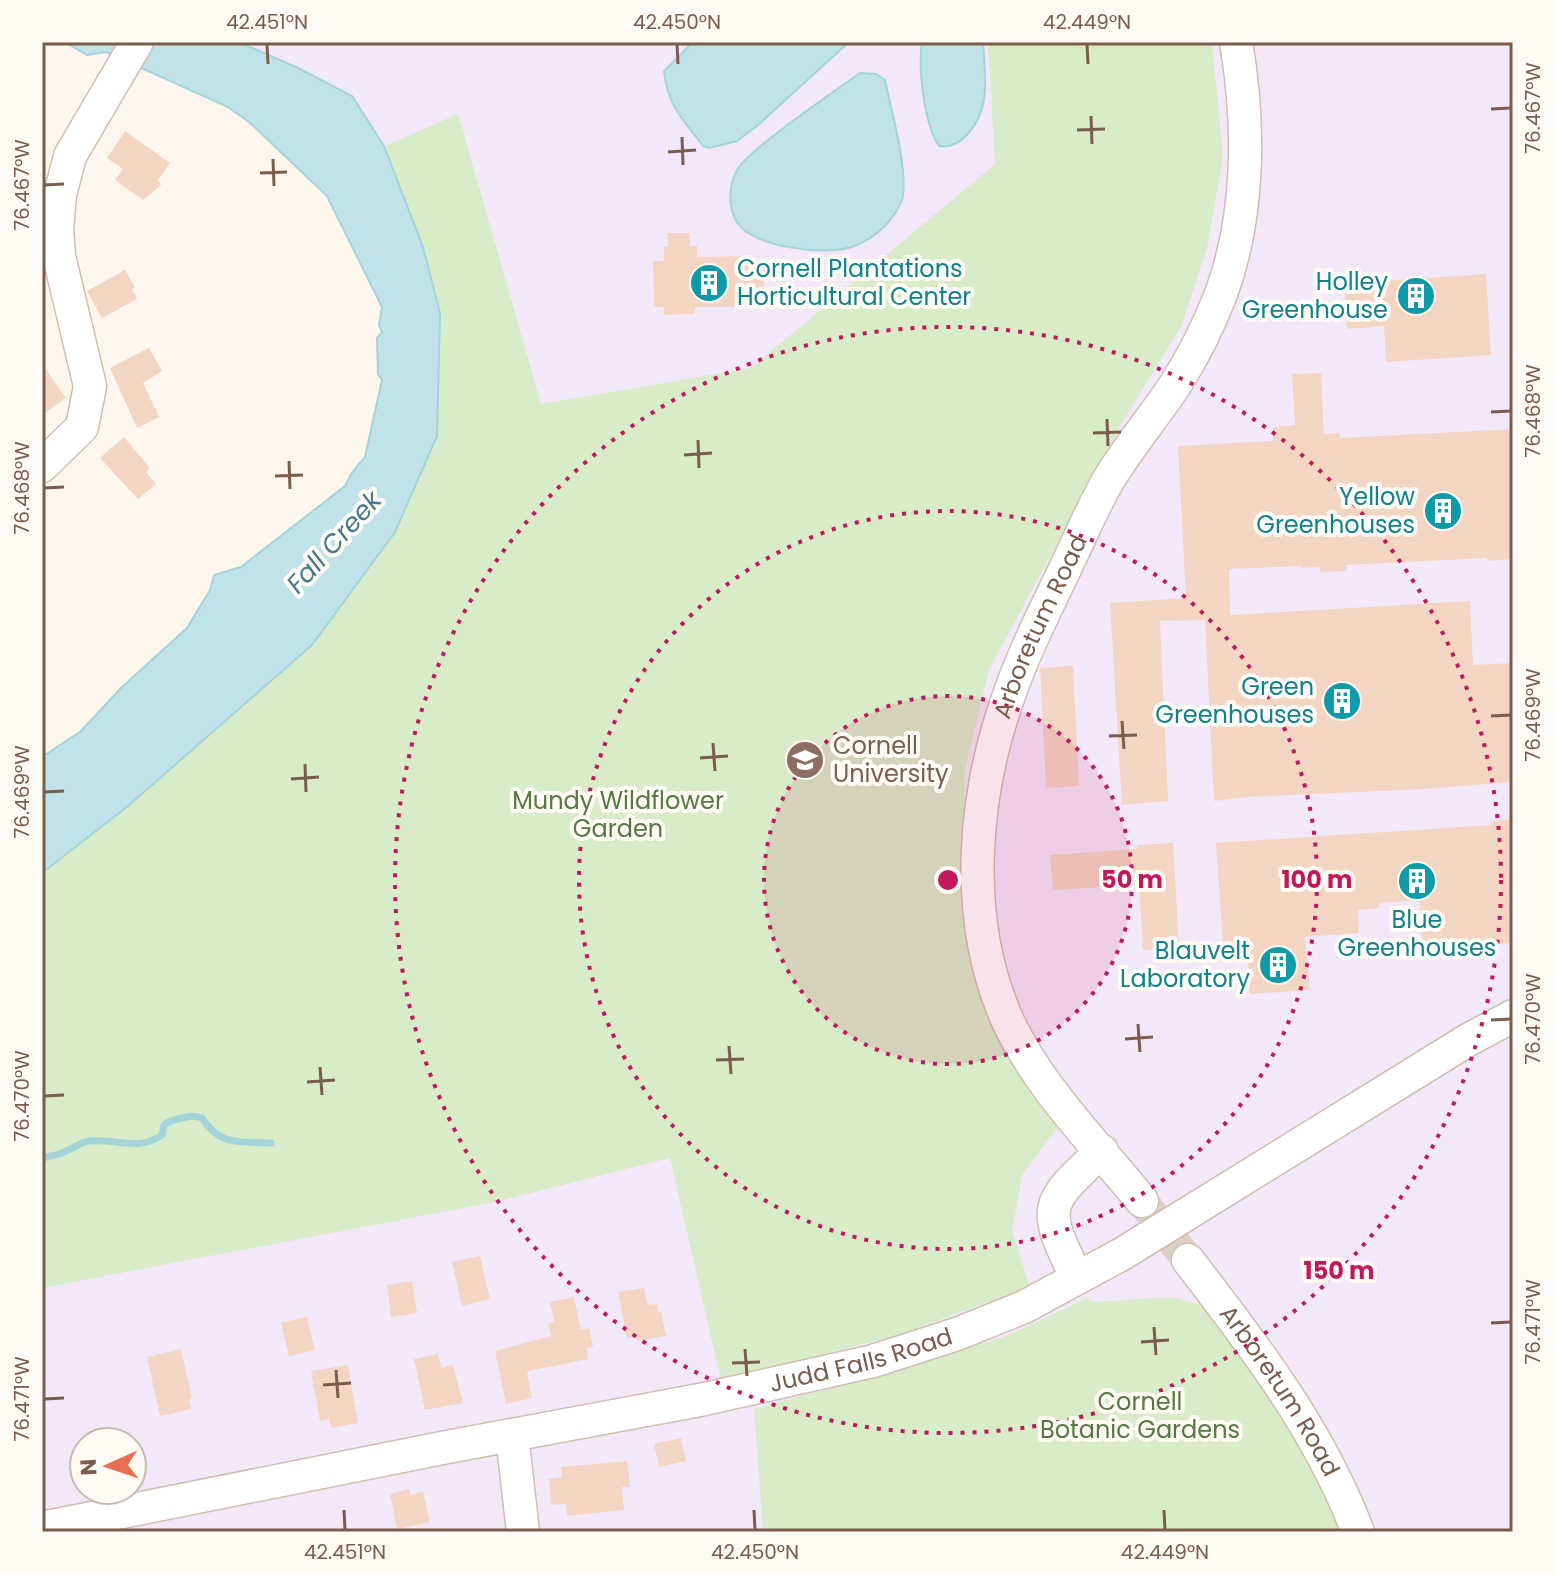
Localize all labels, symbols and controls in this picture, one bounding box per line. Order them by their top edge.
text: 42.451°N [226,8,308,36]
text: 42.450°N [633,8,721,36]
text: 42.449°N [1043,8,1131,36]
text: 76.467°W [1519,62,1547,154]
text: 76.467°W [8,139,36,231]
place label: Cornell Plantations Horticultural Center [737,252,971,313]
building icon: Cornell Plantations Horticultural Center [688,262,730,304]
place label: Holley Greenhouse [1242,265,1388,326]
building icon: Holley Greenhouse [1395,275,1437,317]
text: 76.468°W [1519,364,1547,458]
text: 76.468°W [8,441,36,535]
place label: Yellow Greenhouses [1256,480,1415,541]
water label: Fall Creek [278,482,391,601]
building icon: Yellow Greenhouses [1422,490,1464,532]
street label: Arboretum Road [985,529,1095,723]
text: 76.469°W [1519,668,1547,762]
place label: Green Greenhouses [1155,670,1314,731]
building icon: Green Greenhouses [1321,680,1363,722]
place label: Cornell University [833,729,949,790]
school or university icon: Cornell University [784,739,826,781]
text: 76.469°W [8,745,36,839]
park label: Mundy Wildflower Garden [512,784,724,845]
building icon: Blue Greenhouses [1396,860,1438,902]
text: 50 m [1101,863,1163,896]
text: 100 m [1282,863,1352,896]
centre of rings [934,866,962,894]
place label: Blue Greenhouses [1338,903,1496,964]
place label: Blauvelt Laboratory [1120,934,1250,995]
building icon: Blauvelt Laboratory [1257,944,1299,986]
text: 76.470°W [1519,973,1547,1065]
text: 76.470°W [8,1050,36,1142]
text: 150 m [1304,1254,1374,1287]
text: 76.471°W [1519,1279,1547,1365]
street label: Arboretum Road [1212,1298,1348,1482]
street label: Judd Falls Road [766,1320,957,1400]
text: 76.471°W [8,1356,36,1442]
park label: Cornell Botanic Gardens [1040,1385,1240,1446]
north arrow [68,1426,148,1506]
text: N [73,1458,104,1476]
text: 42.451°N [304,1538,386,1566]
text: 42.450°N [711,1538,799,1566]
text: 42.449°N [1121,1538,1209,1566]

